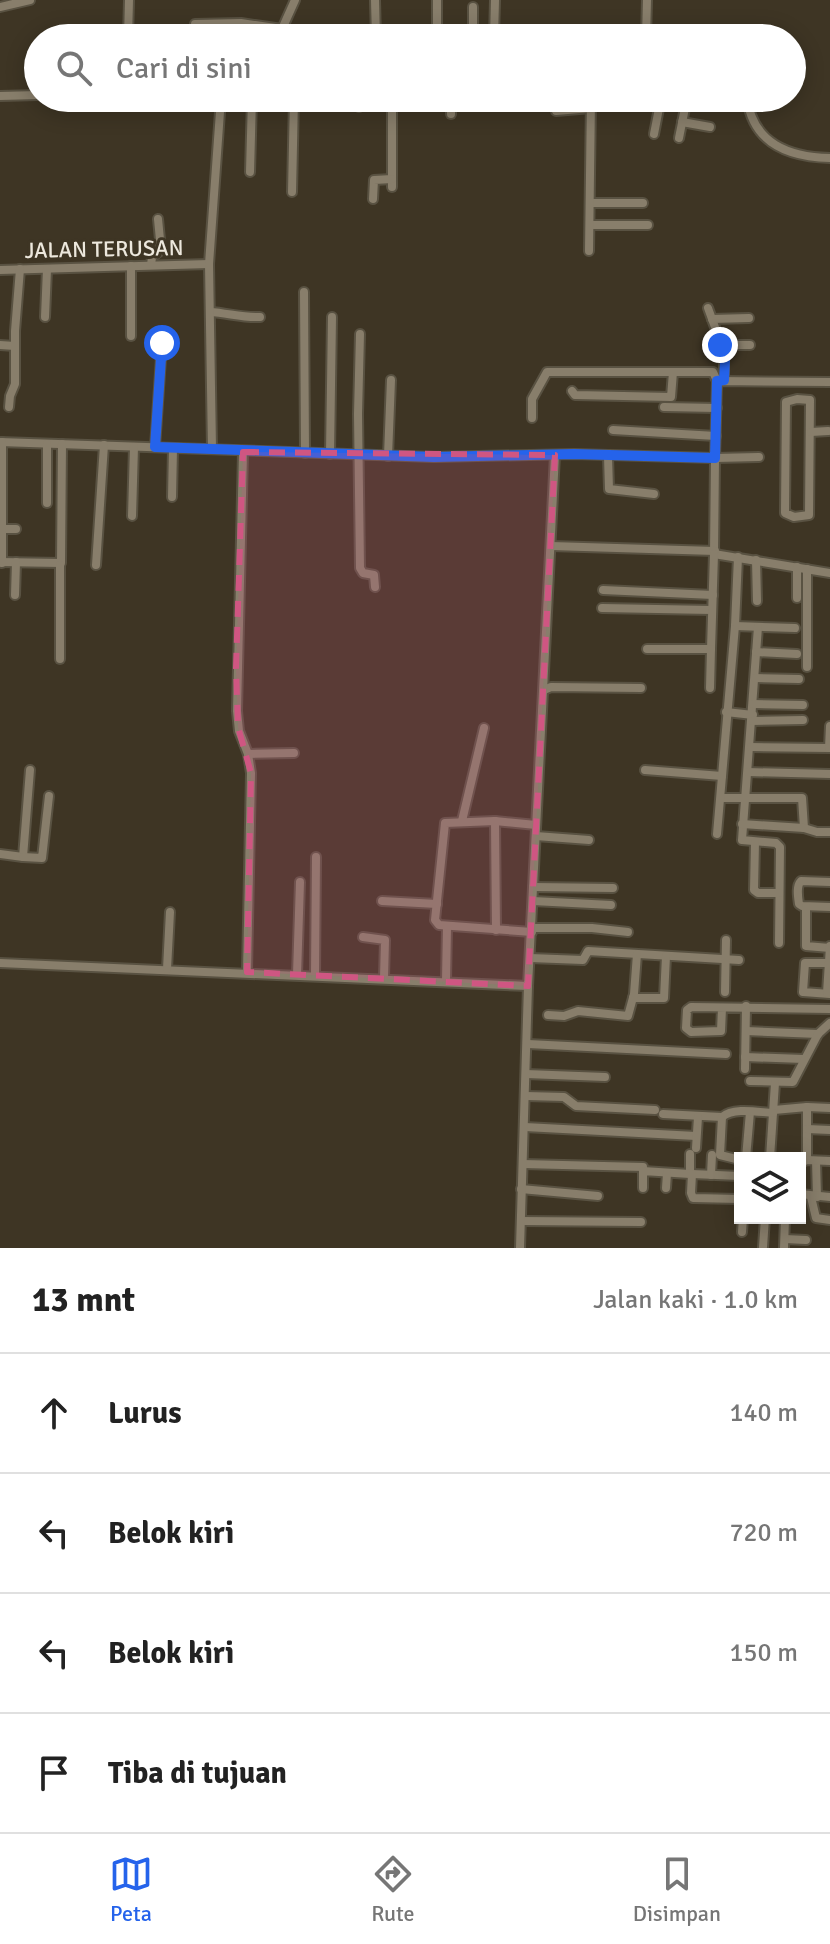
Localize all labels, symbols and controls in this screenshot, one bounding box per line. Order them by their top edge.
search box [24,24,806,112]
icon: search [52,46,96,90]
text: Cari di sini [116,50,252,87]
street label: JALAN TERUSAN [24,234,184,264]
route start [144,325,180,361]
route end [702,327,738,363]
map controls [734,1152,806,1224]
button: layers [734,1152,806,1224]
text: 13 mnt [32,1279,135,1321]
text: Jalan kaki · 1.0 km [593,1284,798,1316]
icon: ahead [32,1391,76,1435]
text: Lurus [108,1395,182,1432]
text: 140 m [729,1397,798,1429]
icon: left [32,1511,76,1555]
text: Belok kiri [108,1515,234,1552]
text: 720 m [729,1517,798,1549]
icon: left [32,1631,76,1675]
text: Belok kiri [108,1635,234,1672]
text: 150 m [729,1637,798,1669]
icon: arrive [32,1751,76,1795]
text: Tiba di tujuan [108,1755,287,1792]
tab: Peta [109,1852,153,1927]
tab: Rute [371,1852,415,1927]
tab: Disimpan [633,1852,721,1927]

